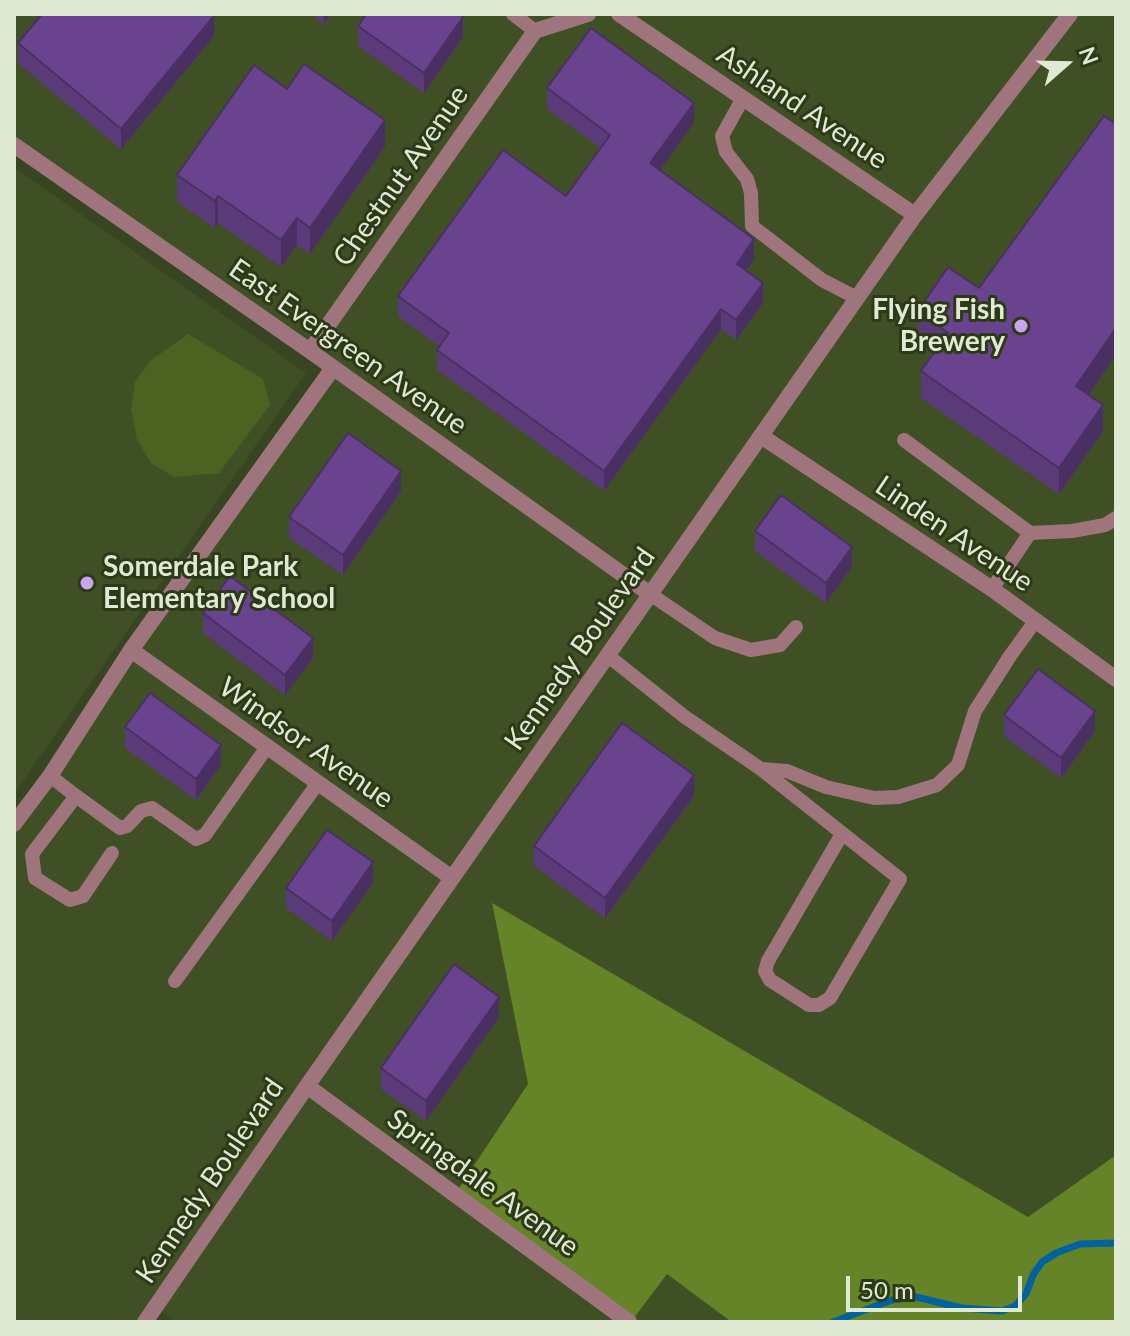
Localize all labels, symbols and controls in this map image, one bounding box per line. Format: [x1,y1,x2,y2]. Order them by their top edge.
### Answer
north arrow [1026,24,1106,104]
street label: Ashland Avenue [710,38,894,176]
text: N [1073,43,1105,68]
street label: Chestnut Avenue [326,79,476,273]
street label: East Evergreen Avenue [223,252,473,442]
place label: Flying Fish Brewery [872,293,1005,359]
marker: Flying Fish Brewery [1012,317,1030,335]
street label: Linden Avenue [869,469,1039,599]
street label: Kennedy Boulevard [498,541,662,757]
place label: Somerdale Park Elementary School [103,550,335,616]
marker: Somerdale Park Elementary School [78,574,96,592]
street label: Windsor Avenue [212,670,400,816]
street label: Kennedy Boulevard [129,1072,291,1290]
street label: Springdale Avenue [381,1102,585,1264]
scale bar [850,1260,1026,1310]
text: 50 m [860,1275,914,1304]

